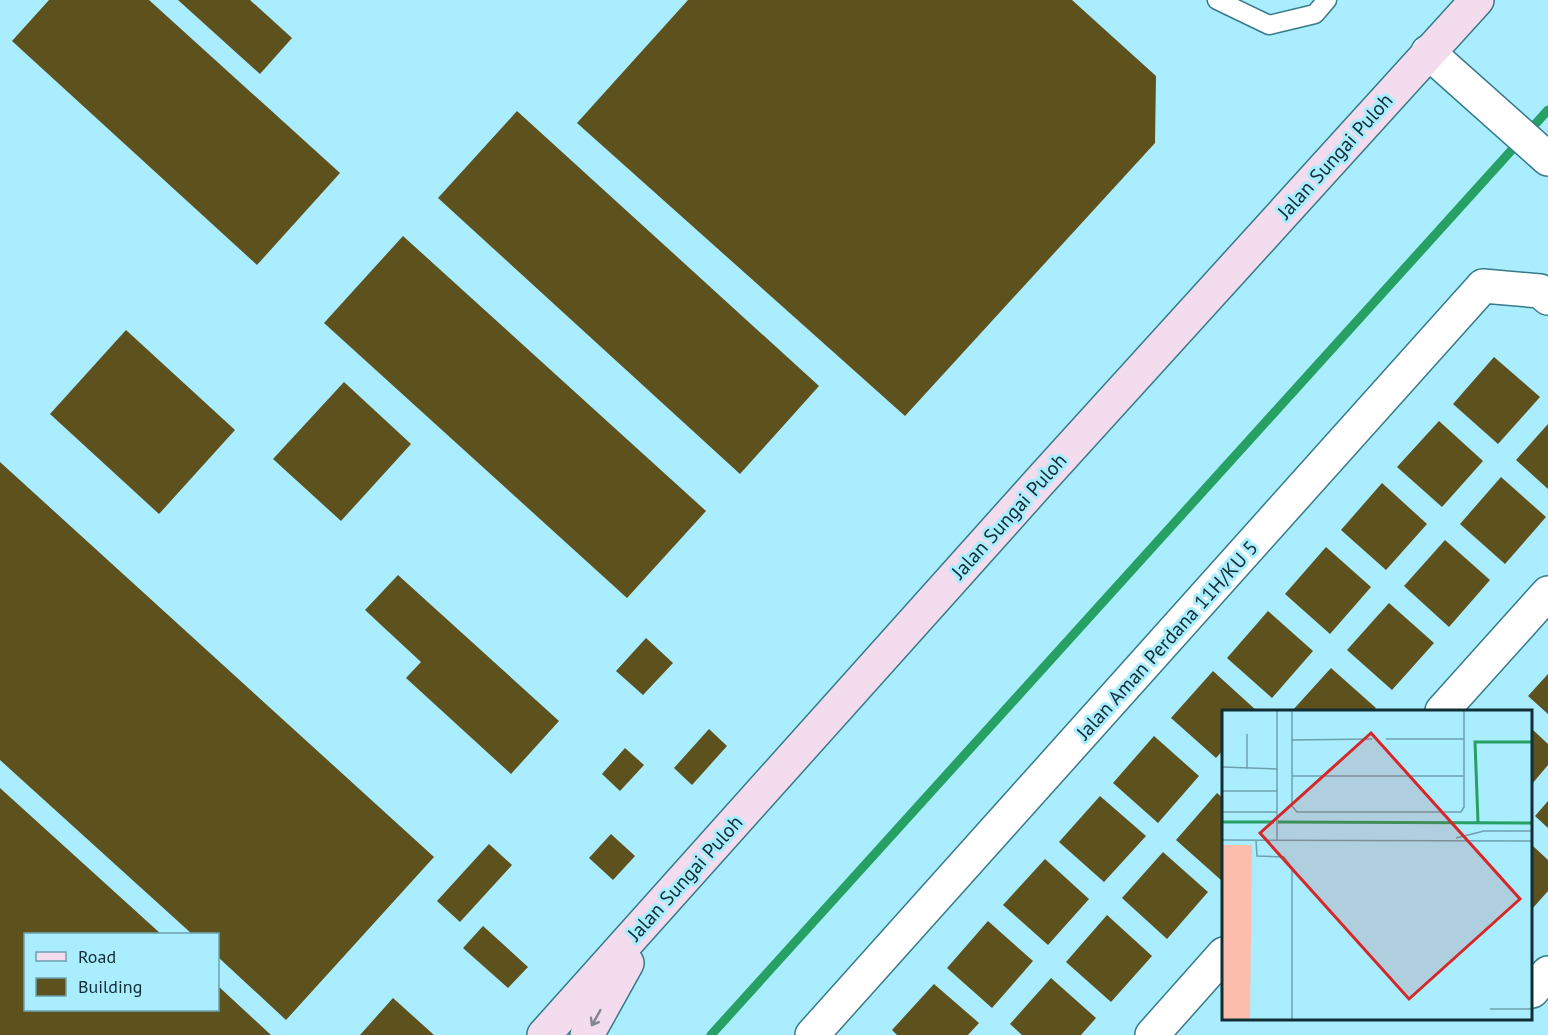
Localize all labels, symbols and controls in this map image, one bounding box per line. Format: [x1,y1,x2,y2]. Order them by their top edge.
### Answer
street label: Jalan Sungai Puloh [1271,88,1398,225]
street label: Jalan Sungai Puloh [945,448,1072,585]
street label: Jalan Aman Perdana 11H/KU 5 [1070,535,1263,746]
inset map [1222,710,1533,1020]
street label: Jalan Sungai Puloh [621,810,748,947]
legend [24,933,219,1011]
text: Road [78,945,116,968]
text: Building [78,975,142,998]
one-way arrow [590,1009,602,1026]

